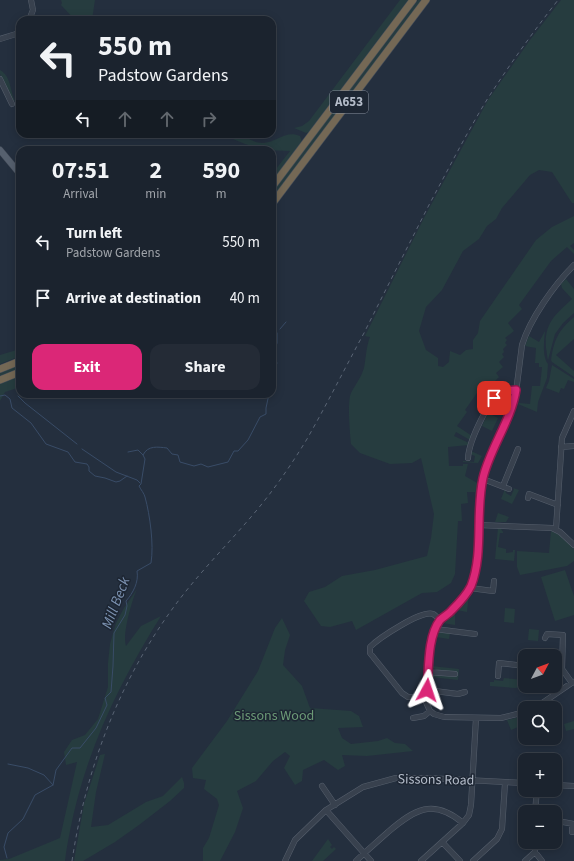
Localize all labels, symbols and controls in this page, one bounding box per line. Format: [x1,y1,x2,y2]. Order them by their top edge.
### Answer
text: 550 m [98,26,172,66]
icon: left [32,32,84,84]
text: Padstow Gardens [98,63,228,88]
road number: A653 [330,91,368,113]
icon: left [72,108,94,130]
icon: ahead [114,108,136,130]
icon: ahead [156,108,178,130]
icon: right [198,108,220,130]
text: 07:51 [52,153,110,188]
text: 2 [150,153,162,188]
text: 590 [202,153,240,188]
text: Arrival [63,185,98,203]
text: min [145,185,166,203]
text: m [216,185,227,203]
text: Turn left [66,223,122,244]
icon: left [32,231,54,253]
text: 550 m [222,232,260,253]
text: Padstow Gardens [66,244,160,262]
icon: arrive [32,287,54,309]
text: Arrive at destination [66,288,201,309]
text: 40 m [230,288,260,309]
button: Exit [32,344,142,390]
button: Share [150,344,260,390]
pin [477,381,511,415]
icon: arrive [483,387,505,409]
water label: Mill Beck [97,573,136,632]
north arrow [518,649,562,693]
map controls [518,649,562,849]
position arrow [406,669,448,711]
button: search [518,701,562,745]
park label: Sissons Wood [234,706,314,726]
button: + [518,753,562,797]
street label: Sissons Road [398,769,474,791]
button: − [518,805,562,849]

